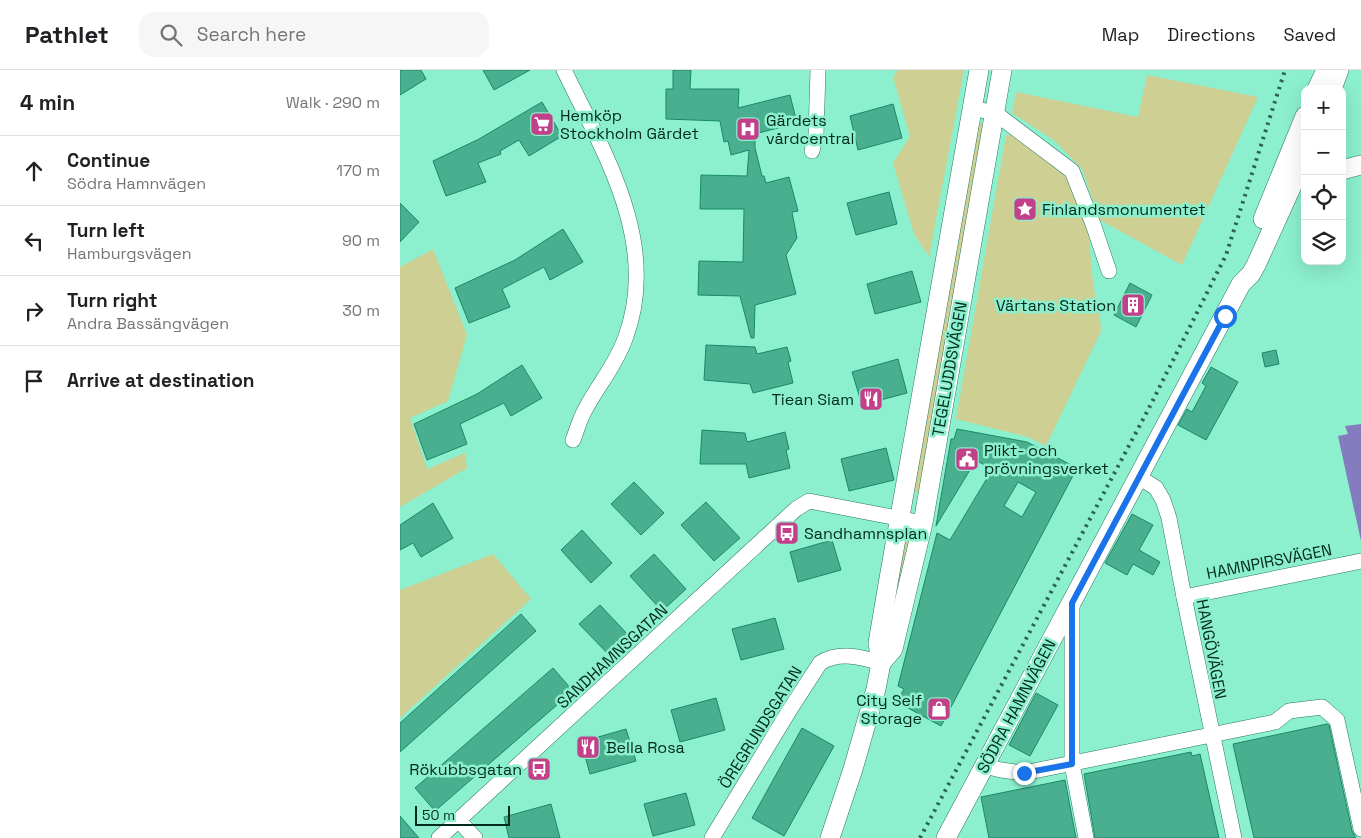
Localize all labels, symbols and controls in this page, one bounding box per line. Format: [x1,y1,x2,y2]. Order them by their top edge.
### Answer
search box [139,12,489,57]
text: Pathlet [25,19,109,50]
icon: search [157,21,185,49]
text: Search here [197,22,306,47]
text: Map [1102,23,1139,46]
text: Directions [1167,23,1256,46]
text: Saved [1284,23,1336,46]
map controls [1301,85,1346,265]
button: + [1301,85,1346,130]
text: 4 min [20,89,75,116]
text: Walk · 290 m [286,92,380,113]
place label: Hemköp Stockholm Gärdet [560,105,699,144]
place label: Gärdets vårdcentral [766,110,855,149]
supermarket icon: Hemköp Stockholm Gärdet [529,111,555,137]
hospital icon: Gärdets vårdcentral [735,116,761,142]
button: − [1301,130,1346,175]
text: Continue [67,148,150,173]
icon: ahead [20,157,48,185]
text: 170 m [336,160,380,181]
text: Södra Hamnvägen [67,173,206,194]
button: locate [1301,175,1346,220]
place icon: Finlandsmonumentet [1012,196,1038,222]
place label: Finlandsmonumentet [1042,199,1206,220]
text: Turn left [67,218,145,243]
button: layers [1301,220,1346,265]
icon: left [20,227,48,255]
text: 90 m [342,230,380,251]
text: Hamburgsvägen [67,243,192,264]
text: Turn right [67,288,157,313]
building icon: Värtans Station [1120,292,1146,318]
place label: Värtans Station [996,295,1116,316]
icon: right [20,297,48,325]
text: 30 m [342,300,380,321]
street label: TEGELUDDSVÄGEN [927,300,972,438]
route start [1214,305,1237,328]
text: Andra Bassängvägen [67,313,229,334]
icon: arrive [20,367,48,395]
text: Arrive at destination [67,368,255,393]
restaurant icon: Tiean Siam [858,386,884,412]
place label: Tiean Siam [772,389,854,410]
place label: Plikt- och prövningsverket [984,440,1109,479]
public building icon: Plikt- och prövningsverket [954,446,980,472]
bus stop icon: Sandhamnsplan [774,520,800,546]
place label: Sandhamnsplan [804,523,927,544]
street label: HAMNPIRSVÄGEN [1205,539,1334,584]
street label: HANGÖVÄGEN [1192,597,1231,701]
street label: SANDHAMNSGATAN [552,599,672,713]
street label: SÖDRA HAMNVÄGEN [972,636,1061,777]
street label: ÖREGRUNDSGATAN [714,662,807,792]
place label: City Self Storage [856,690,922,729]
shop icon: City Self Storage [926,696,952,722]
restaurant icon: Bella Rosa [575,734,601,760]
place label: Bella Rosa [606,737,685,758]
bus stop icon: Rökubbsgatan [526,756,552,782]
place label: Rökubbsgatan [409,759,522,780]
route end [1013,762,1036,785]
scale bar [415,803,510,826]
text: 50 m [422,806,455,824]

